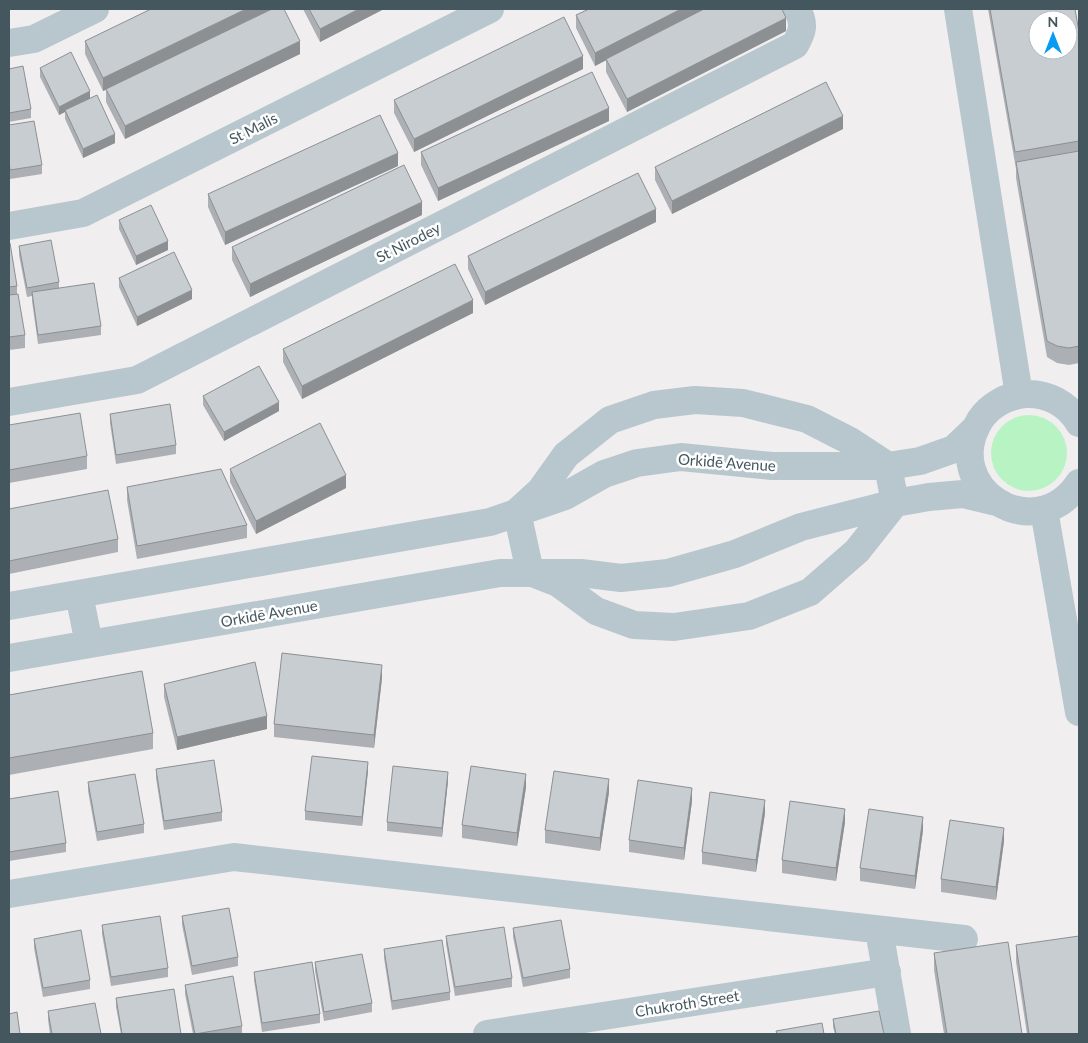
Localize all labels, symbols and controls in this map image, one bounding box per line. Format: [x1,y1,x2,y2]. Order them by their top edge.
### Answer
north arrow [1028,10,1078,60]
text: N [1048,13,1058,30]
street label: St Malis [226,108,280,148]
street label: St Nirodey [373,218,443,266]
street label: Orkidē Avenue [678,450,777,474]
street label: Orkidē Avenue [219,596,319,630]
street label: Chukroth Street [634,986,741,1020]

